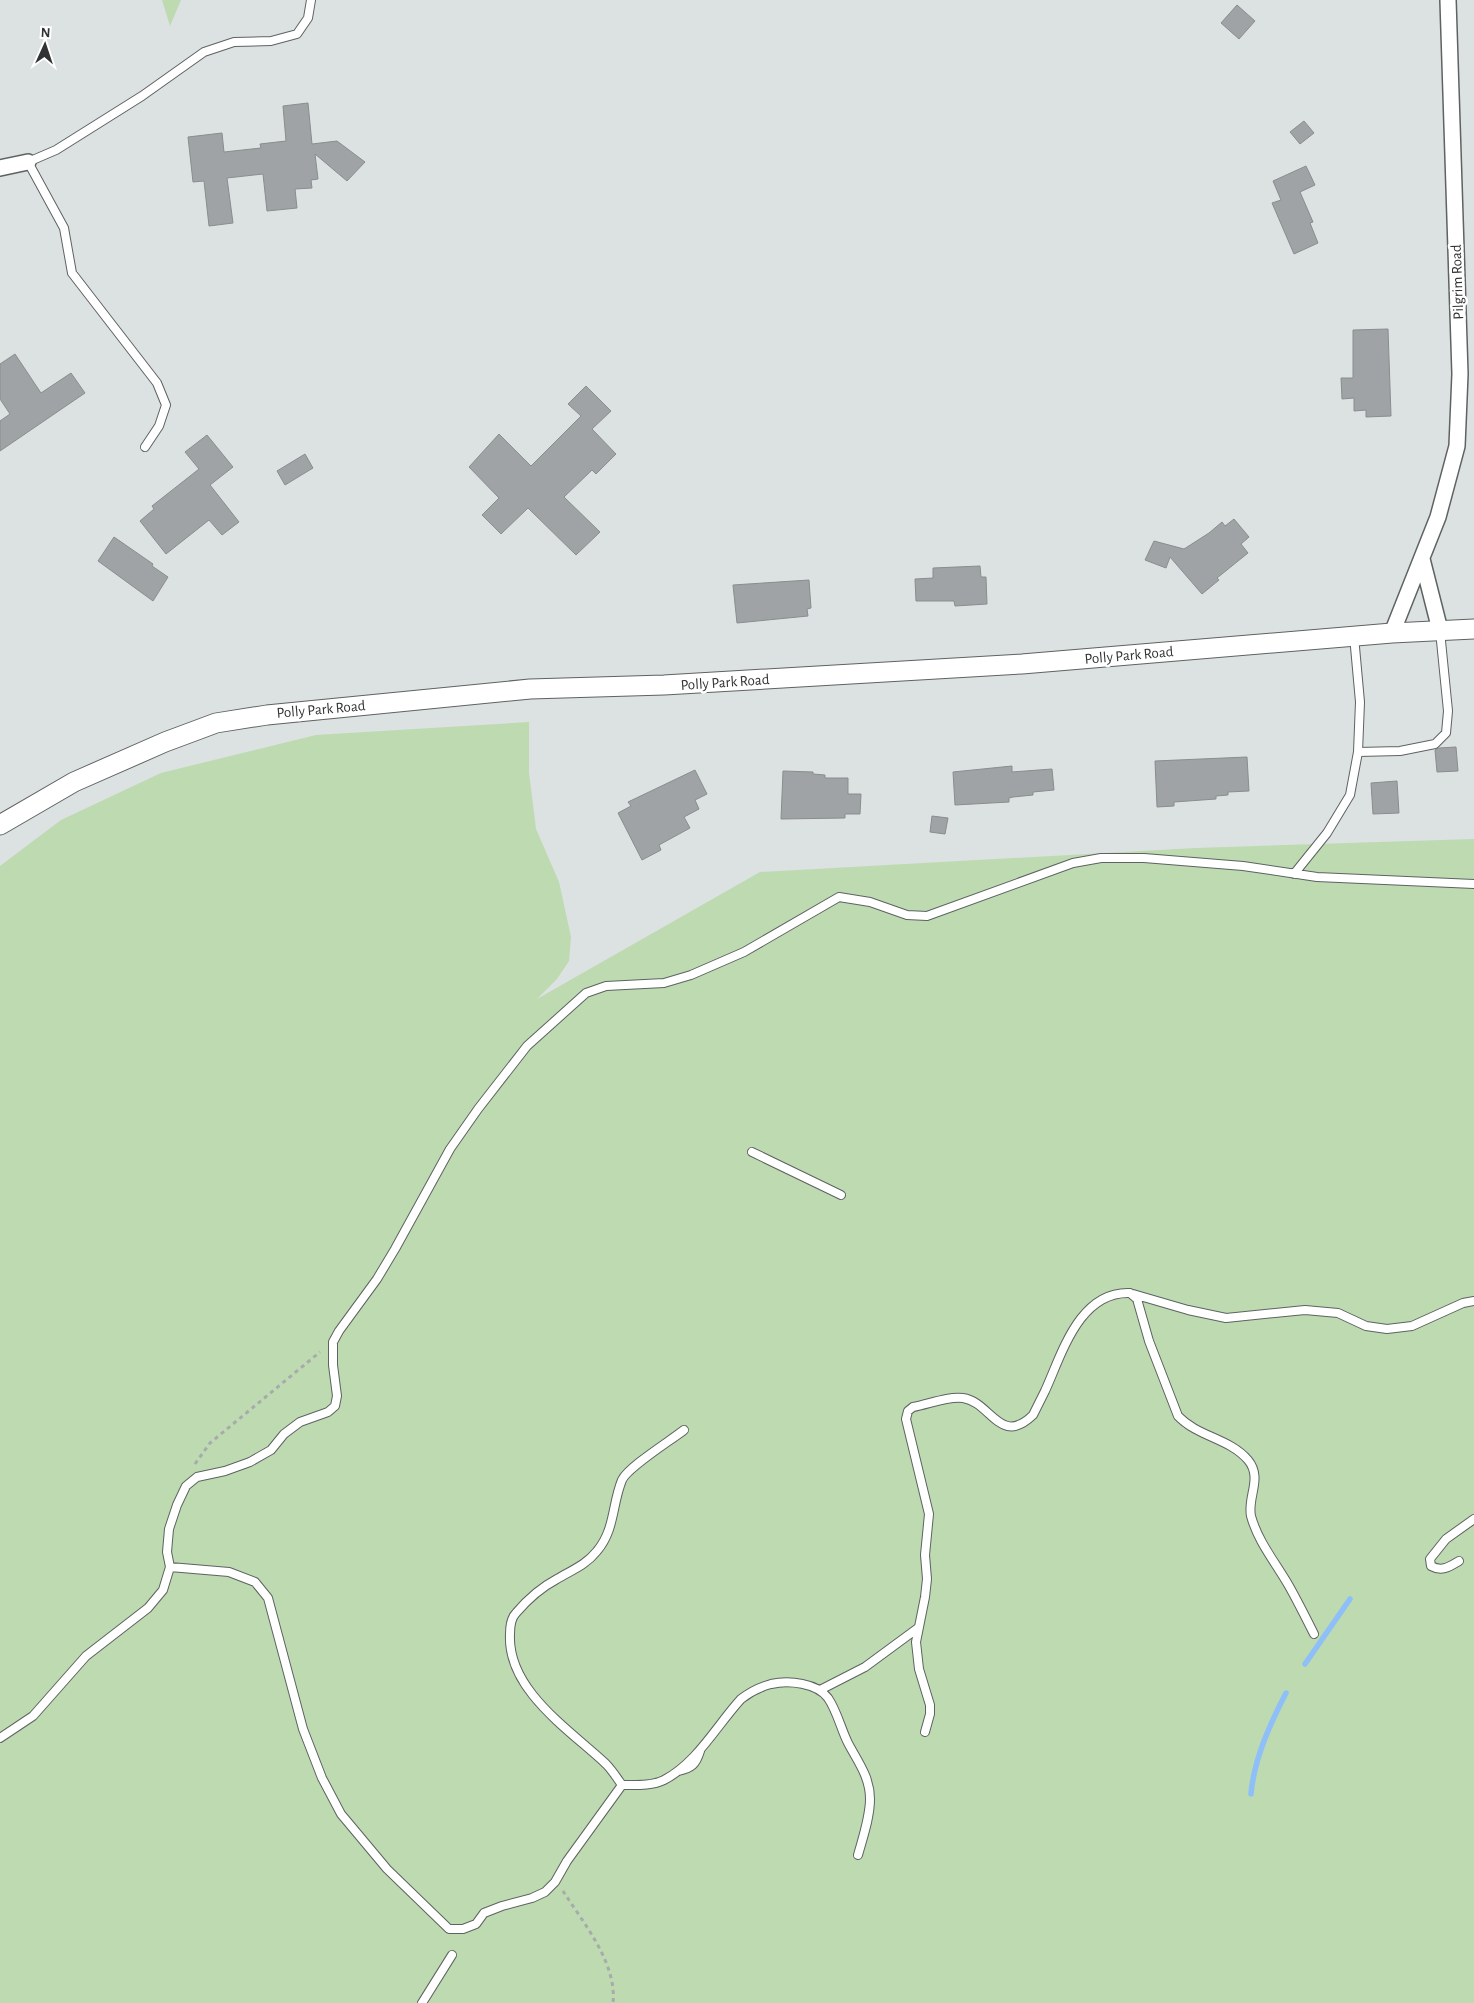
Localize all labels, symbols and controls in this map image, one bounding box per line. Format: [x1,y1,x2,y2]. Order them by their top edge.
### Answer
north arrow [20,20,70,70]
text: N [40,26,51,40]
street label: Pilgrim Road [1449,244,1466,320]
street label: Polly Park Road [1084,644,1174,667]
street label: Polly Park Road [680,672,770,693]
street label: Polly Park Road [276,698,366,721]

